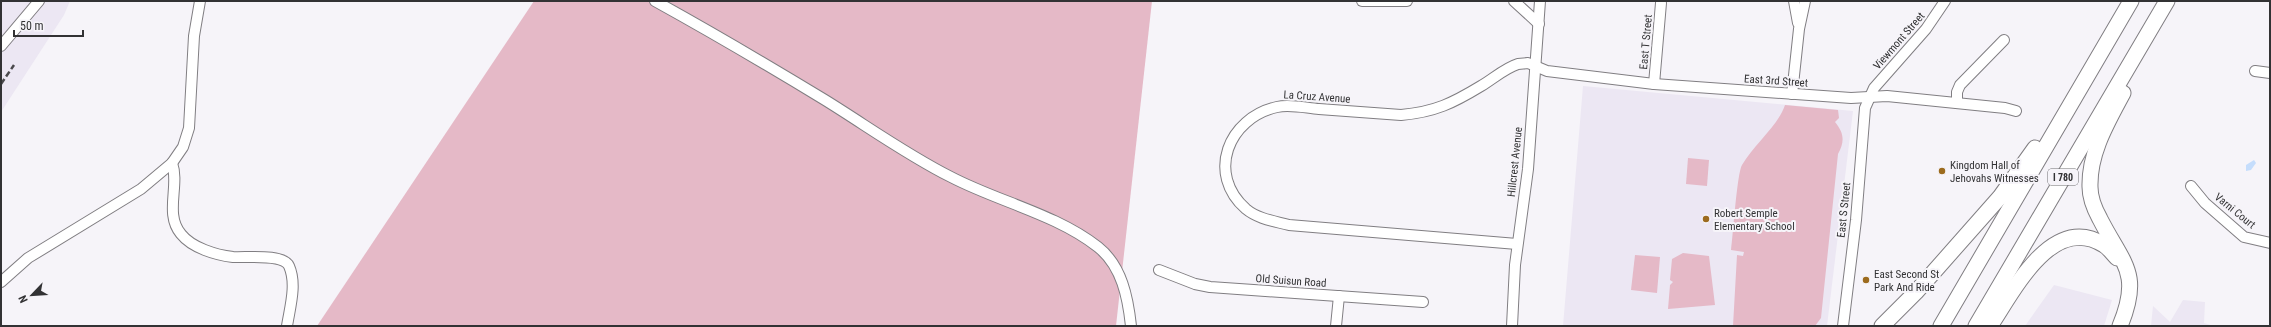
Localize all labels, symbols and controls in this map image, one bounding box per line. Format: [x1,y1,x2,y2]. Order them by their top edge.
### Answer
street label: Viewmont Street [1871,10,1927,72]
scale bar [14,12,83,38]
street label: East T Street [1637,14,1655,70]
text: 50 m [20,19,44,33]
street label: East 3rd Street [1744,72,1808,90]
street label: La Cruz Avenue [1283,88,1351,106]
street label: Hillcrest Avenue [1505,126,1525,198]
place label: Kingdom Hall of Jehovahs Witnesses [1950,159,2039,185]
marker: Kingdom Hall of Jehovahs Witnesses [1937,166,1947,176]
road number: I 780 [2048,169,2078,185]
street label: East S Street [1835,182,1853,238]
street label: Varni Court [2212,191,2258,231]
place label: Robert Semple Elementary School [1714,207,1795,233]
marker: Robert Semple Elementary School [1701,214,1711,224]
place label: East Second St Park And Ride [1874,268,1939,294]
street label: Old Suisun Road [1255,272,1327,290]
north arrow [12,275,52,315]
marker: East Second St Park And Ride [1861,275,1871,285]
text: N [16,293,31,305]

